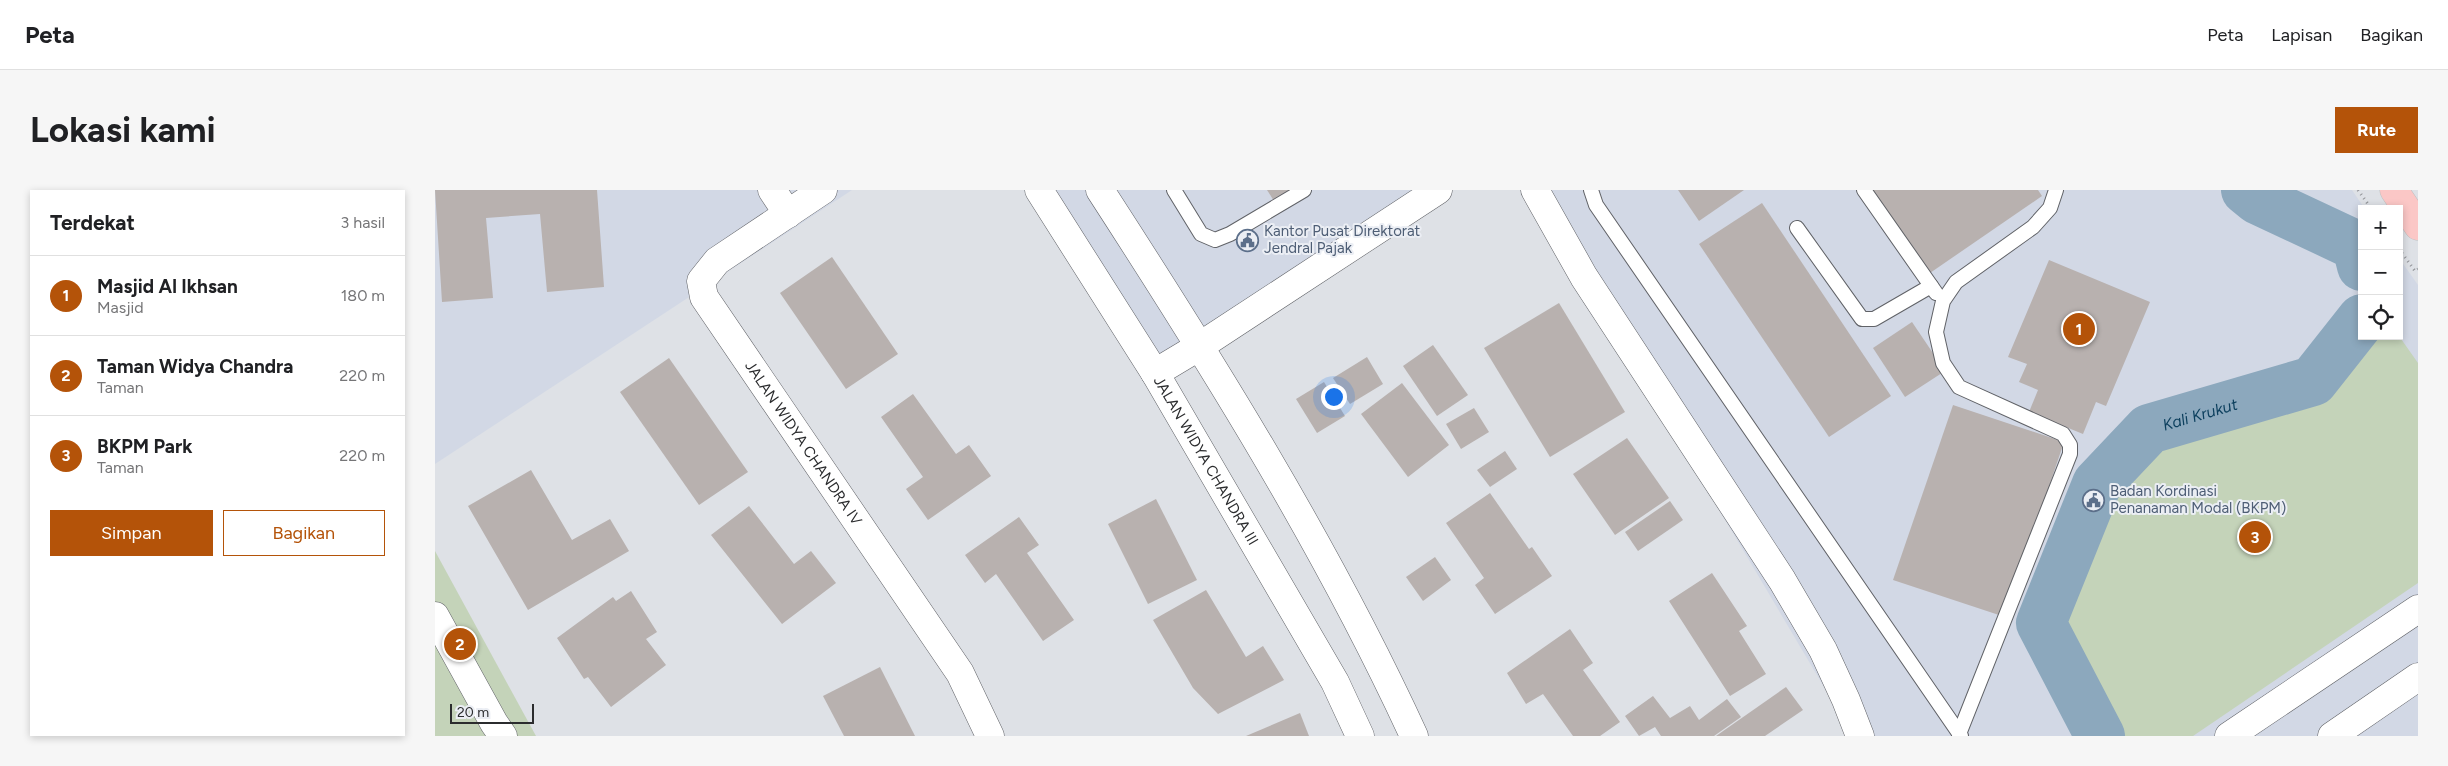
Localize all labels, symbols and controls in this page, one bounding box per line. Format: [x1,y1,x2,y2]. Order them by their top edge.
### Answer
text: Peta [25,20,75,49]
text: Peta [2207,24,2243,46]
text: Lapisan [2271,24,2332,46]
text: Bagikan [2360,24,2423,46]
button: Rute [2335,107,2418,153]
text: Lokasi kami [30,109,216,151]
map controls [2358,205,2403,340]
button: + [2358,205,2403,250]
text: Terdekat [50,210,135,235]
text: 3 hasil [341,213,385,232]
place label: Kantor Pusat Direktorat Jendral Pajak [1264,222,1421,257]
public building icon: Kantor Pusat Direktorat Jendral Pajak [1236,228,1260,252]
button: − [2358,250,2403,295]
text: Masjid Al Ikhsan [97,275,238,298]
text: 1 [63,286,69,305]
text: 180 m [341,286,385,305]
button: locate [2358,295,2403,340]
text: Masjid [97,298,144,317]
pin: 1 [2063,310,2095,348]
text: Taman Widya Chandra [97,355,293,378]
street label: JALAN WIDYA CHANDRA IV [741,357,866,529]
text: 2 [61,366,71,385]
text: 220 m [339,366,385,385]
street label: JALAN WIDYA CHANDRA III [1150,373,1262,548]
text: Taman [97,378,144,397]
your location [1321,384,1347,410]
water label: Kali Krukut [2160,394,2241,435]
text: BKPM Park [97,435,192,458]
text: 3 [62,446,70,465]
text: 220 m [339,446,385,465]
text: Taman [97,458,144,477]
place label: Badan Kordinasi Penanaman Modal (BKPM) [2110,482,2286,517]
public building icon: Badan Kordinasi Penanaman Modal (BKPM) [2082,488,2106,512]
button: Simpan [50,510,213,556]
button: Bagikan [223,510,385,556]
pin: 3 [2239,518,2271,556]
pin: 2 [444,625,476,663]
scale bar [450,701,534,724]
text: 20 m [457,704,489,721]

